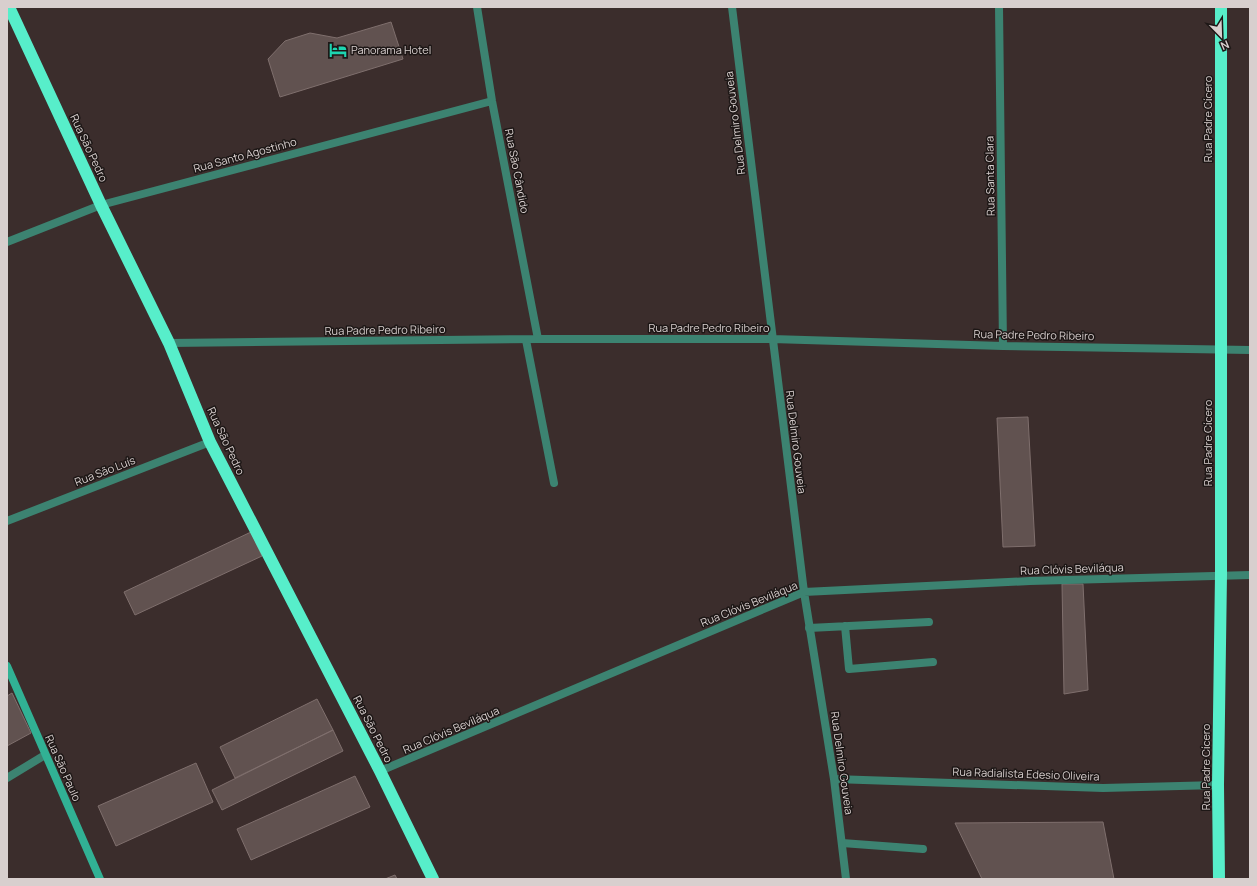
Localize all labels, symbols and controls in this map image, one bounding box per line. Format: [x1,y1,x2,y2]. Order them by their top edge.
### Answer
north arrow [1201,16,1241,56]
text: N [1218,37,1232,54]
hotel icon: Panorama Hotel [328,40,348,60]
place label: Panorama Hotel [351,42,431,57]
street label: Rua Delmiro Gouveia [721,71,748,176]
street label: Rua Padre Cícero [1200,75,1215,162]
street label: Rua São Pedro [67,111,112,185]
street label: Rua São Cândido [502,127,533,215]
street label: Rua Santo Agostinho [192,133,299,176]
street label: Rua Santa Clara [981,136,998,216]
street label: Rua Padre Pedro Ribeiro [649,320,770,335]
street label: Rua Padre Pedro Ribeiro [324,321,446,338]
street label: Rua Padre Pedro Ribeiro [973,326,1095,343]
street label: Rua Delmiro Gouveia [783,389,810,494]
street label: Rua Padre Cícero [1200,399,1215,486]
street label: Rua São Pedro [204,404,249,478]
street label: Rua São Luís [72,452,138,489]
street label: Rua Clóvis Beviláqua [1020,559,1124,578]
street label: Rua Clóvis Beviláqua [698,577,800,630]
street label: Rua São Pedro [350,693,397,765]
street label: Rua Clóvis Beviláqua [400,702,501,757]
street label: Rua Delmiro Gouveia [828,710,857,815]
street label: Rua Padre Cícero [1198,723,1213,810]
street label: Rua São Paulo [42,732,85,804]
street label: Rua Radialista Edesio Oliveira [952,763,1100,784]

